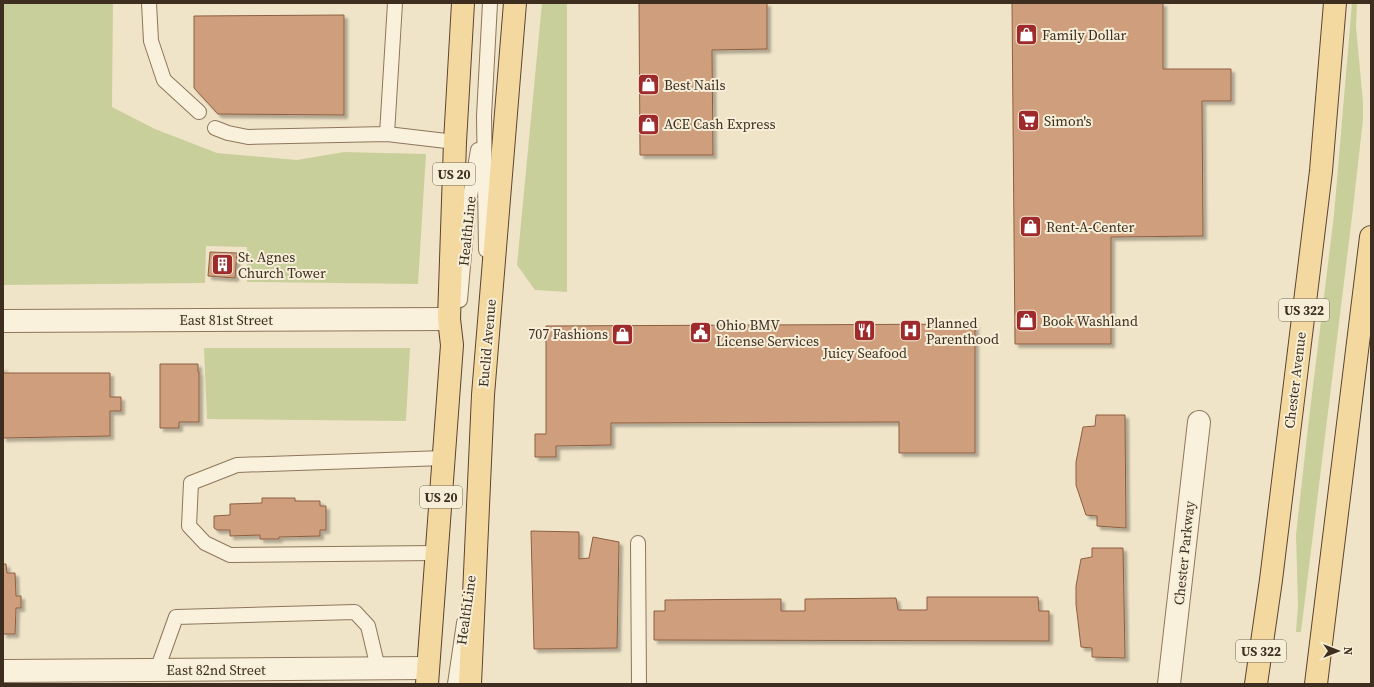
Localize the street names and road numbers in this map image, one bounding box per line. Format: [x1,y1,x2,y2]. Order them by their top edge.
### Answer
road number: US 20 [433,163,475,185]
street label: HealthLine [453,195,481,267]
street label: Euclid Avenue [473,298,501,388]
road number: US 322 [1279,299,1329,321]
street label: East 81st Street [179,310,273,330]
street label: Chester Avenue [1279,330,1311,430]
road number: US 20 [420,486,462,508]
street label: Chester Parkway [1169,499,1200,606]
street label: HealthLine [451,574,481,646]
road number: US 322 [1236,640,1286,662]
street label: East 82nd Street [166,660,266,680]

